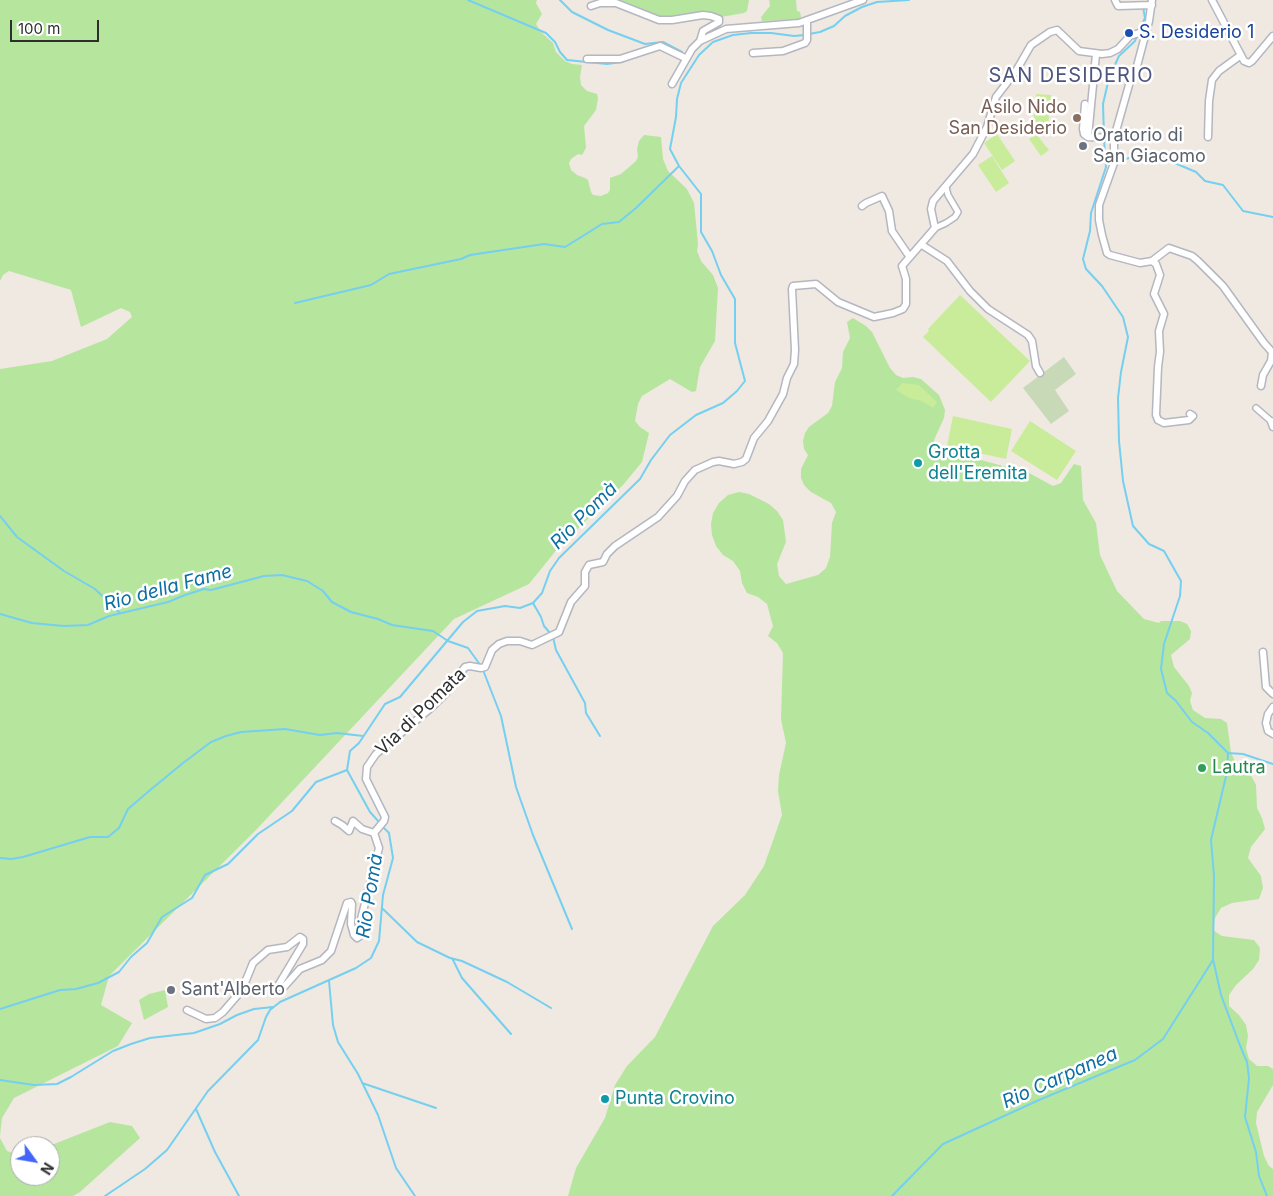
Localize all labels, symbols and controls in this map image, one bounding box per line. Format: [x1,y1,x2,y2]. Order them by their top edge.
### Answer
scale bar [12,10,101,42]
text: 100 m [18,19,60,38]
place label: S. Desiderio 1 [1139,22,1254,44]
marker: S. Desiderio 1 [1123,27,1135,39]
district label: SAN DESIDERIO [987,64,1155,88]
place label: Asilo Nido San Desiderio [949,97,1067,140]
marker: Asilo Nido San Desiderio [1071,112,1083,124]
place label: Oratorio di San Giacomo [1093,125,1206,168]
marker: Oratorio di San Giacomo [1077,140,1089,152]
place label: Grotta dell'Eremita [928,442,1028,484]
marker: Grotta dell'Eremita [912,457,924,469]
water label: Rio Pomà [546,478,622,554]
water label: Rio della Fame [101,560,235,616]
street label: Via di Pomata [372,664,470,760]
place label: Lautra [1212,757,1266,779]
marker: Lautra [1196,762,1208,774]
water label: Rio Pomà [352,852,388,940]
place label: Sant'Alberto [181,979,285,1001]
marker: Sant'Alberto [165,984,177,996]
water label: Rio Carpanea [999,1042,1121,1114]
place label: Punta Crovino [615,1088,735,1110]
marker: Punta Crovino [599,1093,611,1105]
north arrow [10,1136,60,1186]
text: N [37,1160,57,1178]

